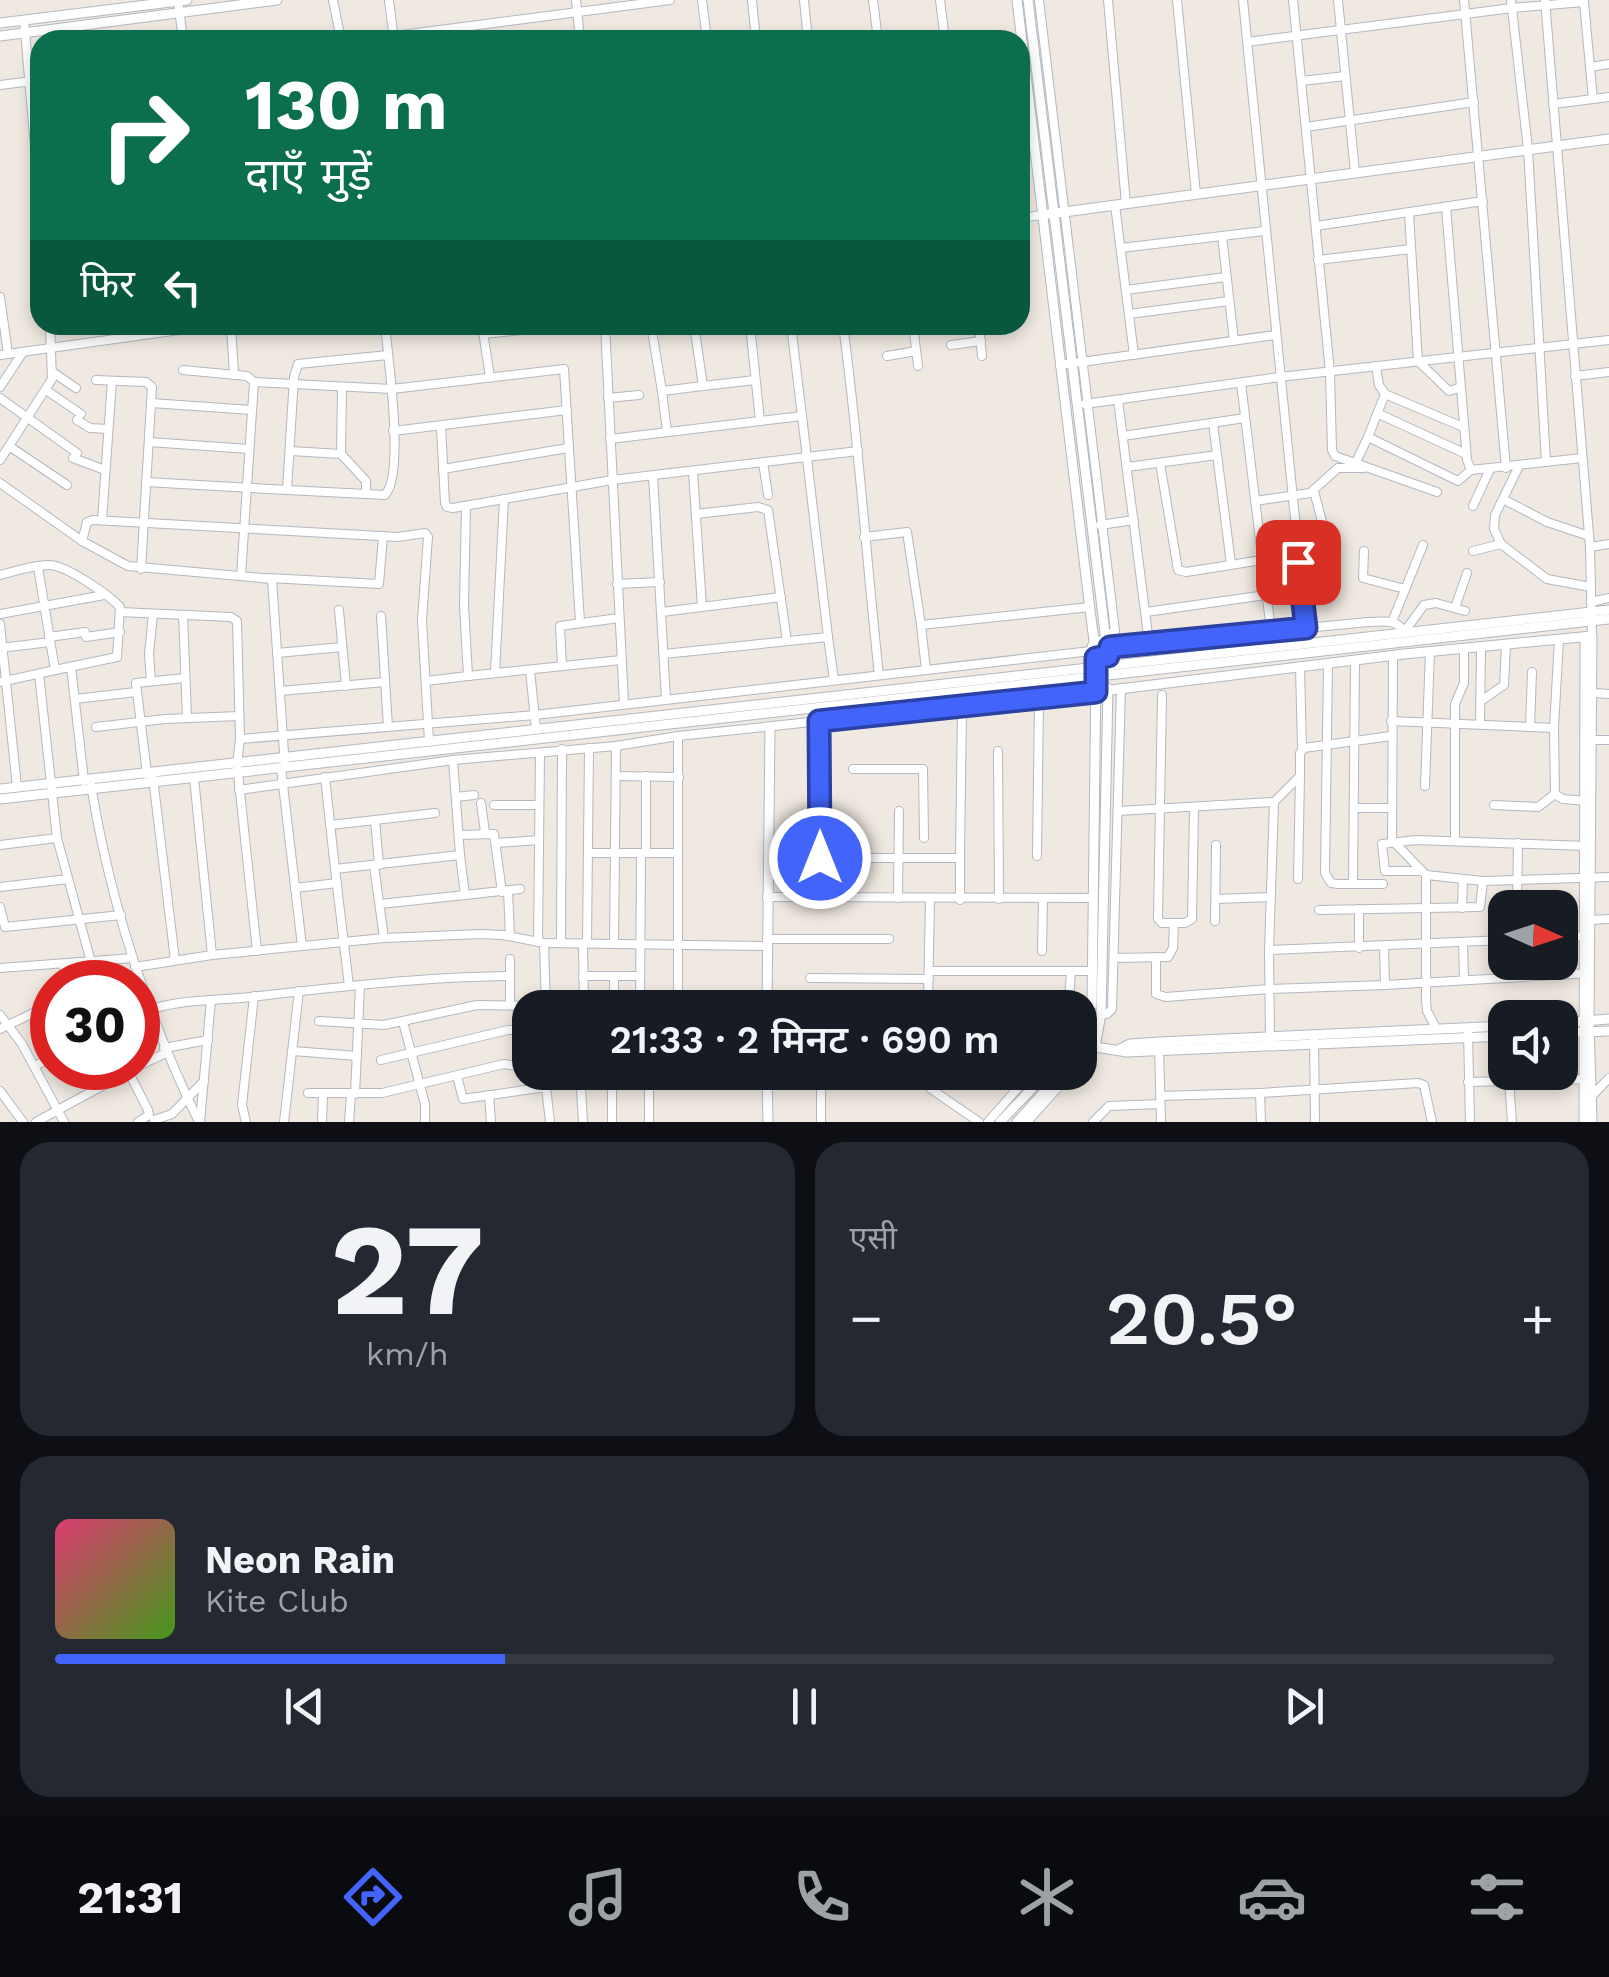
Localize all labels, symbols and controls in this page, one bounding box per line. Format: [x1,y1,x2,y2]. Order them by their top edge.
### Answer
text: 130 m [245,64,448,146]
icon: right [80,70,210,200]
text: दाएँ मुड़ें [245,148,372,201]
icon: left [155,260,210,315]
text: फिर [80,262,135,306]
pin [1256,520,1341,605]
icon: arrive [1271,535,1326,590]
position arrow [768,806,872,910]
north arrow [1488,890,1578,980]
map controls [1488,890,1578,1090]
speed limit sign: 30 [30,960,160,1090]
button: sound [1488,1000,1578,1090]
text: 21:33 · 2 मिनट · 690 m [609,1018,1000,1062]
text: 27 [330,1193,484,1346]
text: एसी [850,1219,897,1257]
text: 20.5° [1106,1274,1298,1362]
text: − [850,1286,883,1350]
text: + [1521,1286,1554,1350]
text: km/h [366,1335,448,1373]
text: Neon Rain [205,1538,395,1582]
text: Kite Club [205,1582,349,1620]
icon: previous [277,1679,332,1734]
icon: pause [777,1679,832,1734]
icon: next [1277,1679,1332,1734]
icon: directions [338,1862,408,1932]
icon: music [563,1862,633,1932]
icon: phone [787,1862,857,1932]
icon: climate [1012,1862,1082,1932]
icon: car [1237,1862,1307,1932]
icon: filters [1462,1862,1532,1932]
text: 21:31 [77,1871,183,1924]

